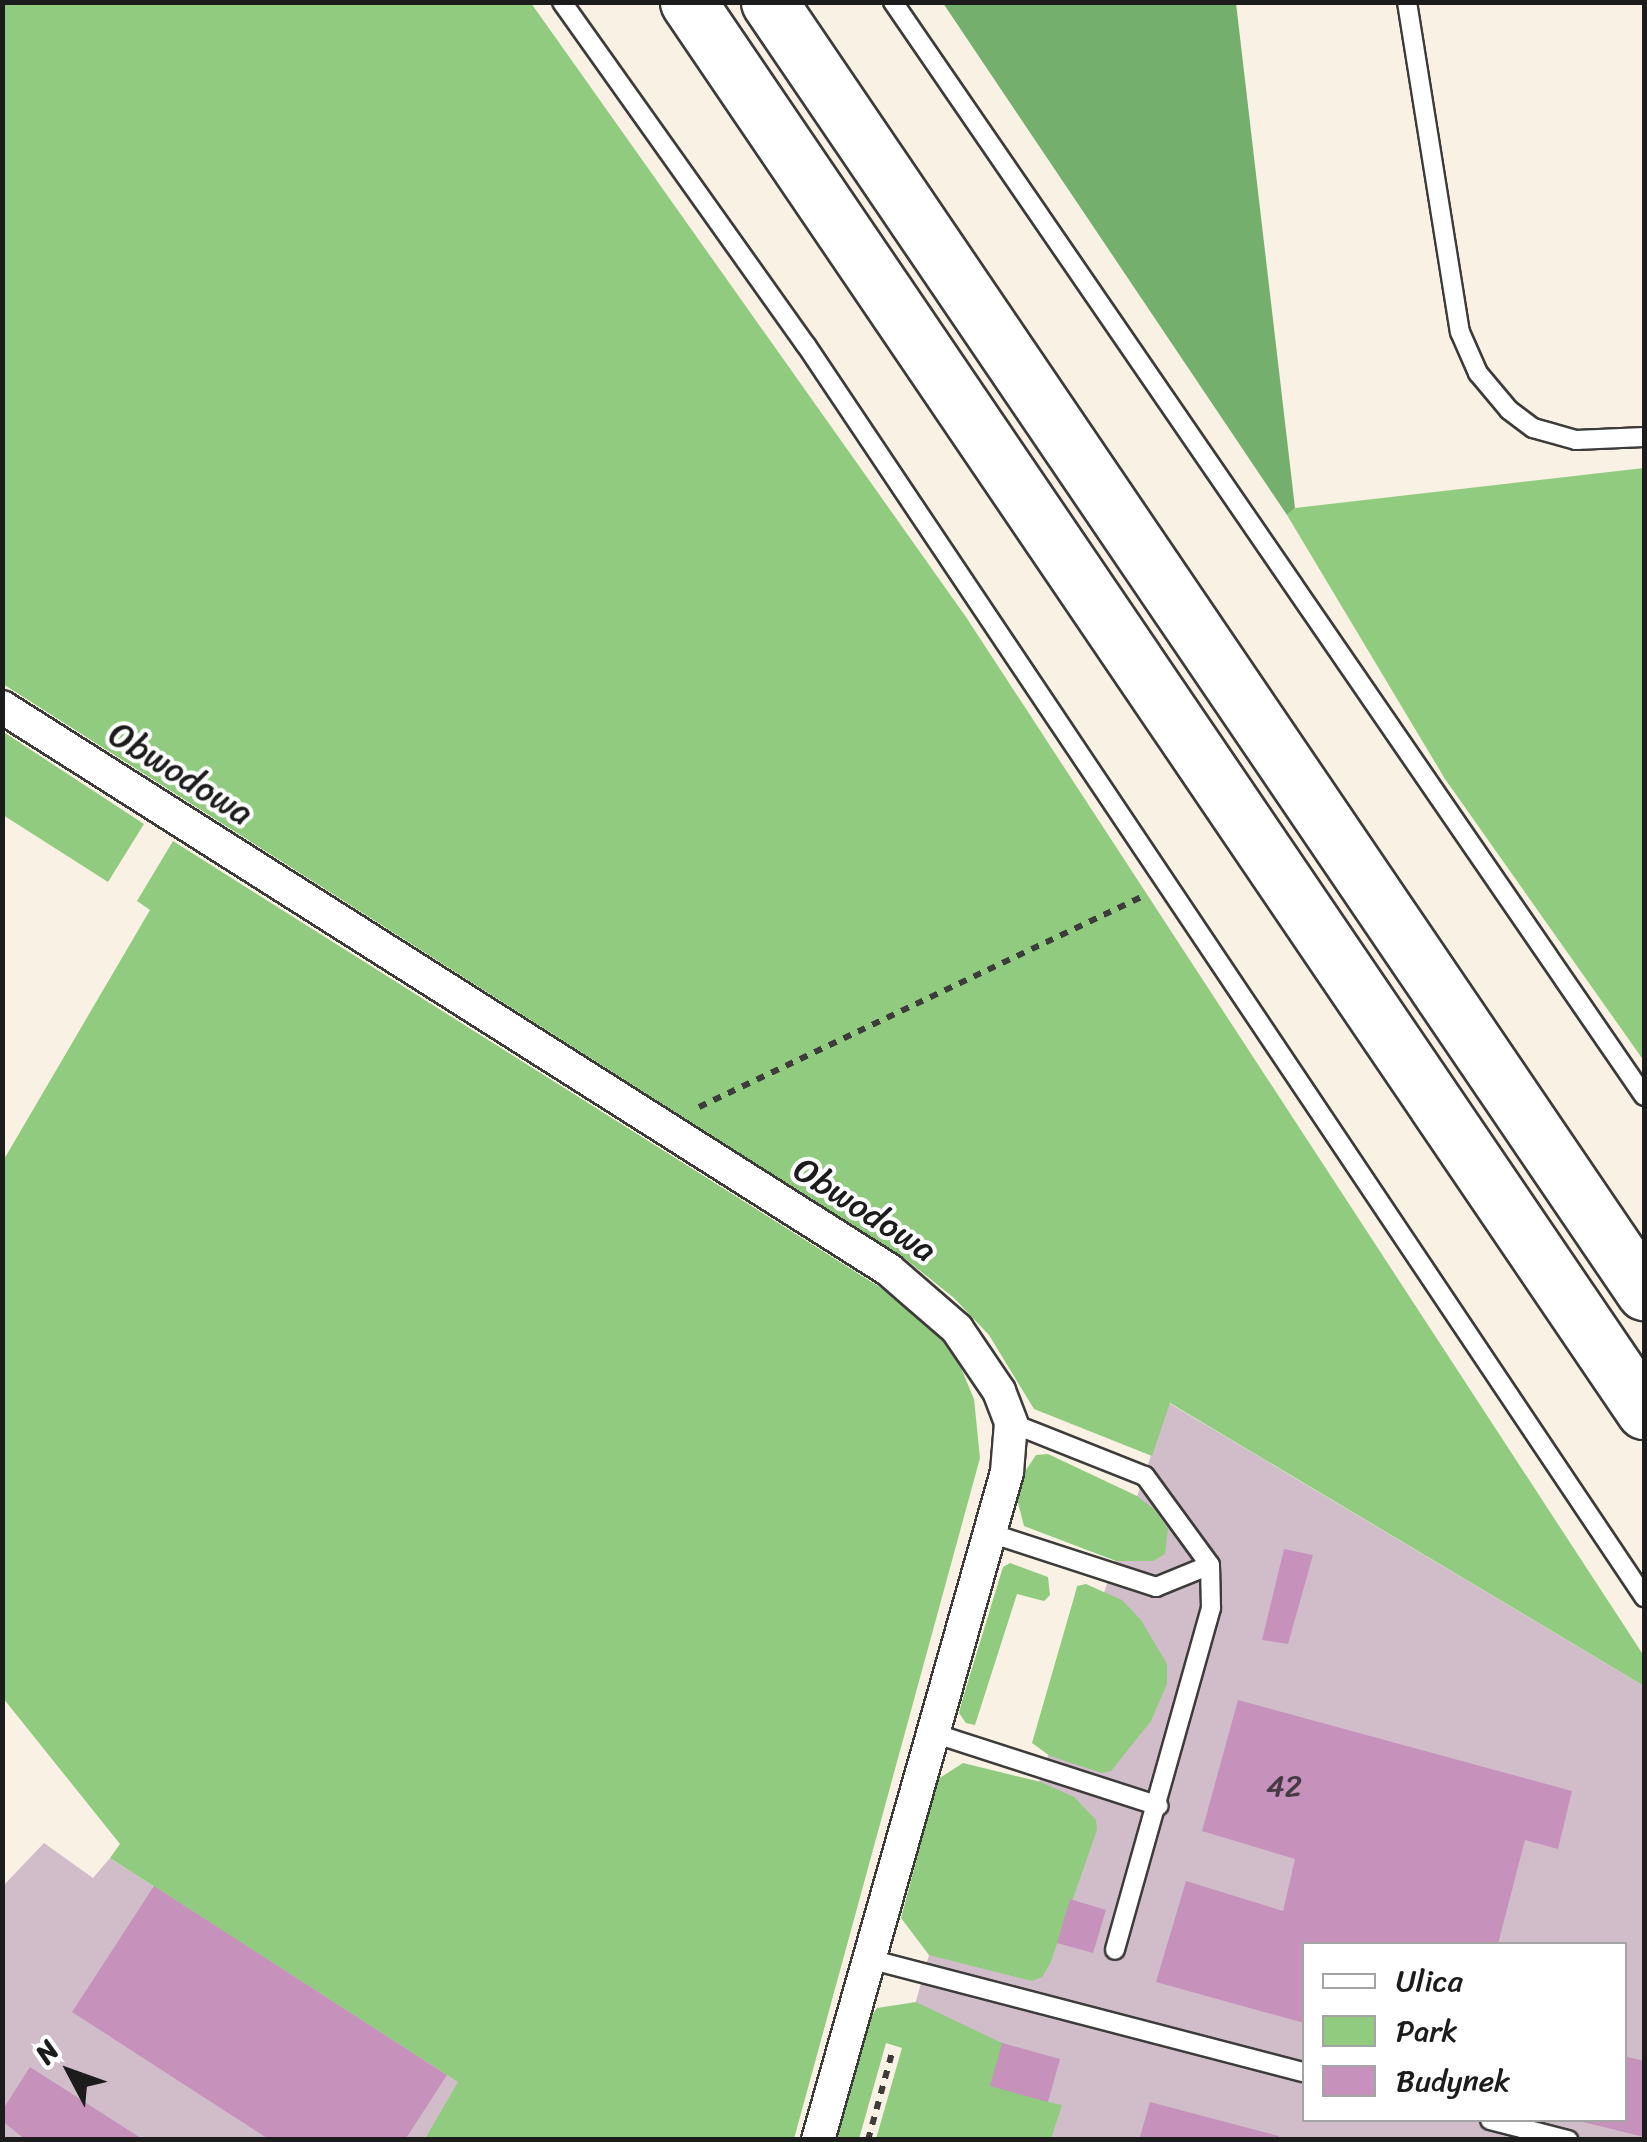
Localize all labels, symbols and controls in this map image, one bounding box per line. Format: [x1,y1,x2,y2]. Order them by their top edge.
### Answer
street label: Obwodowa [101,712,261,834]
street label: Obwodowa [786,1147,944,1271]
house number: 42 [1266,1768,1302,1804]
legend [1302,1942,1627,2122]
text: Ulica [1396,1954,1463,2008]
text: Park [1396,2004,1458,2058]
north arrow [20,2022,120,2122]
text: N [22,2029,72,2075]
text: Budynek [1396,2054,1510,2108]

